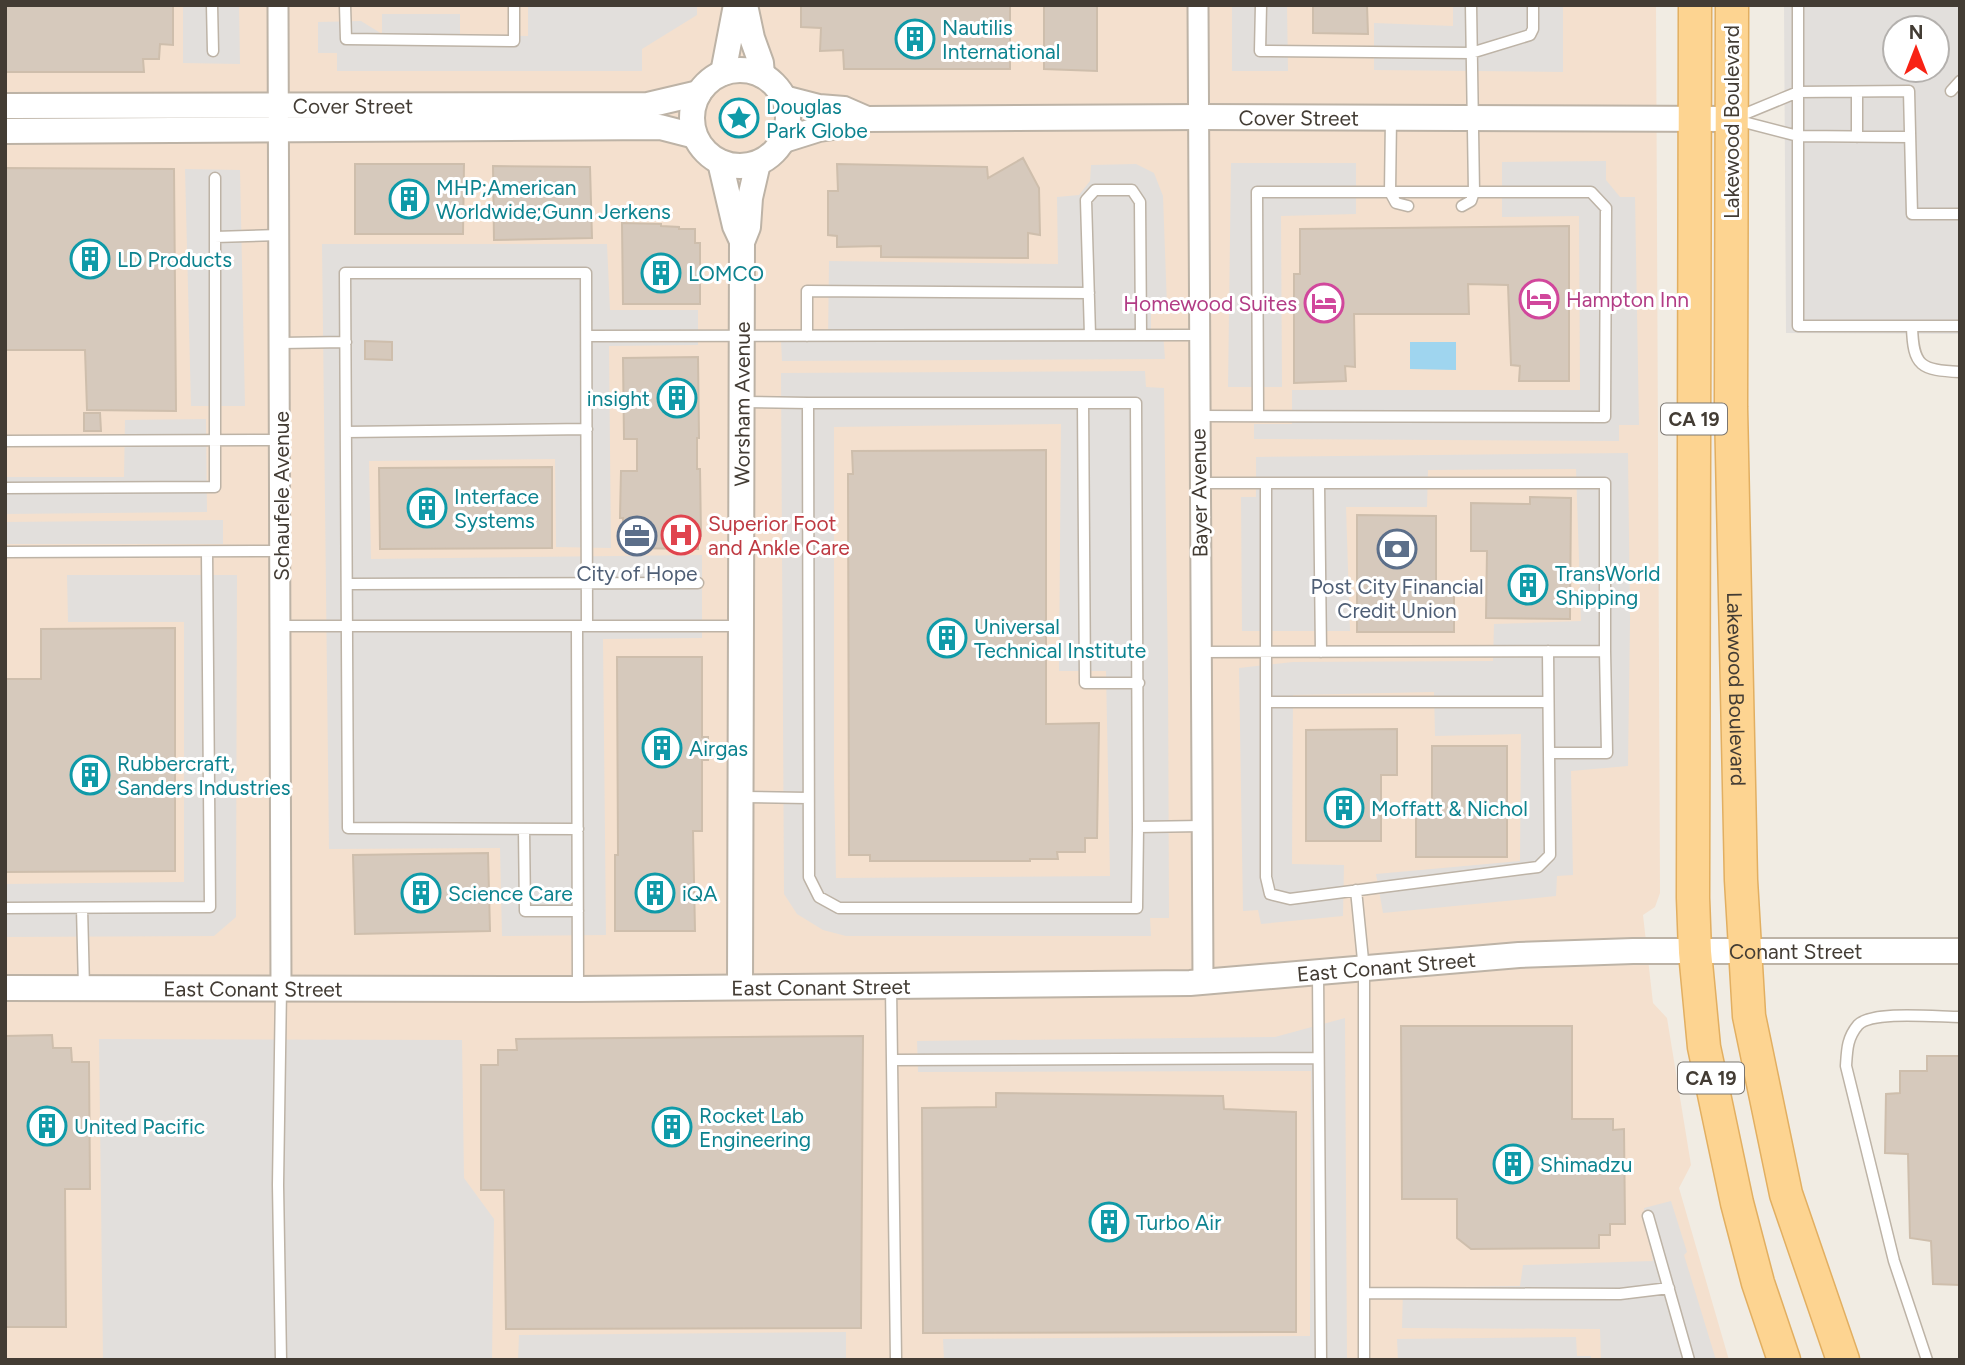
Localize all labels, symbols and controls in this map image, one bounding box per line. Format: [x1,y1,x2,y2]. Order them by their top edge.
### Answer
north arrow [1881,14,1951,84]
place label: Nautilis International [942,15,1060,64]
building icon: Nautilis International [894,18,936,60]
text: N [1909,21,1923,44]
street label: Lakewood Boulevard [1719,25,1744,219]
street label: Cover Street [293,93,413,118]
place label: Douglas Park Globe [766,94,868,143]
place icon: Douglas Park Globe [718,97,760,139]
street label: Cover Street [1238,105,1359,130]
place label: MHP;American Worldwide;Gunn Jerkens [436,175,671,224]
building icon: MHP;American Worldwide;Gunn Jerkens [388,178,430,220]
building icon: LD Products [69,238,111,280]
place label: LD Products [117,247,232,272]
building icon: LOMCO [640,252,682,294]
place label: LOMCO [688,261,764,286]
hotel icon: Hampton Inn [1518,278,1560,320]
hotel icon: Homewood Suites [1303,282,1345,324]
place label: Hampton Inn [1566,287,1689,312]
place label: Homewood Suites [1123,291,1297,316]
street label: Worsham Avenue [729,321,754,487]
building icon: insight [656,377,698,419]
place label: insight [587,386,650,411]
road number: CA 19 [1661,404,1727,434]
street label: Schaufele Avenue [269,411,294,581]
street label: Bayer Avenue [1185,428,1213,558]
place label: Interface Systems [454,484,539,533]
building icon: Interface Systems [406,487,448,529]
place label: Superior Foot and Ankle Care [708,511,850,560]
hospital icon: Superior Foot and Ankle Care [660,514,702,556]
office icon: City of Hope [616,515,658,557]
bank icon: Post City Financial Credit Union [1376,528,1418,570]
place label: City of Hope [576,561,698,586]
place label: TransWorld Shipping [1555,561,1660,610]
building icon: TransWorld Shipping [1507,564,1549,606]
place label: Post City Financial Credit Union [1310,574,1484,623]
street label: Lakewood Boulevard [1722,592,1752,786]
place label: Universal Technical Institute [974,614,1146,663]
building icon: Universal Technical Institute [926,617,968,659]
building icon: Airgas [641,727,683,769]
place label: Airgas [689,736,748,761]
place label: Rubbercraft, Sanders Industries [117,751,291,800]
building icon: Rubbercraft, Sanders Industries [69,754,111,796]
building icon: Moffatt & Nichol [1323,787,1365,829]
place label: Moffatt & Nichol [1371,796,1528,821]
building icon: Science Care [400,872,442,914]
building icon: iQA [634,872,676,914]
place label: Science Care [448,881,573,906]
place label: iQA [682,881,717,906]
street label: Conant Street [1729,939,1863,964]
street label: East Conant Street [1296,946,1477,986]
street label: East Conant Street [731,973,911,1000]
street label: East Conant Street [163,976,343,1001]
road number: CA 19 [1678,1062,1744,1094]
place label: Rocket Lab Engineering [699,1103,811,1152]
building icon: United Pacific [26,1105,68,1147]
building icon: Rocket Lab Engineering [651,1106,693,1148]
place label: United Pacific [74,1114,205,1139]
building icon: Shimadzu [1492,1143,1534,1185]
place label: Shimadzu [1540,1152,1632,1177]
building icon: Turbo Air [1088,1201,1130,1243]
place label: Turbo Air [1136,1210,1221,1235]

